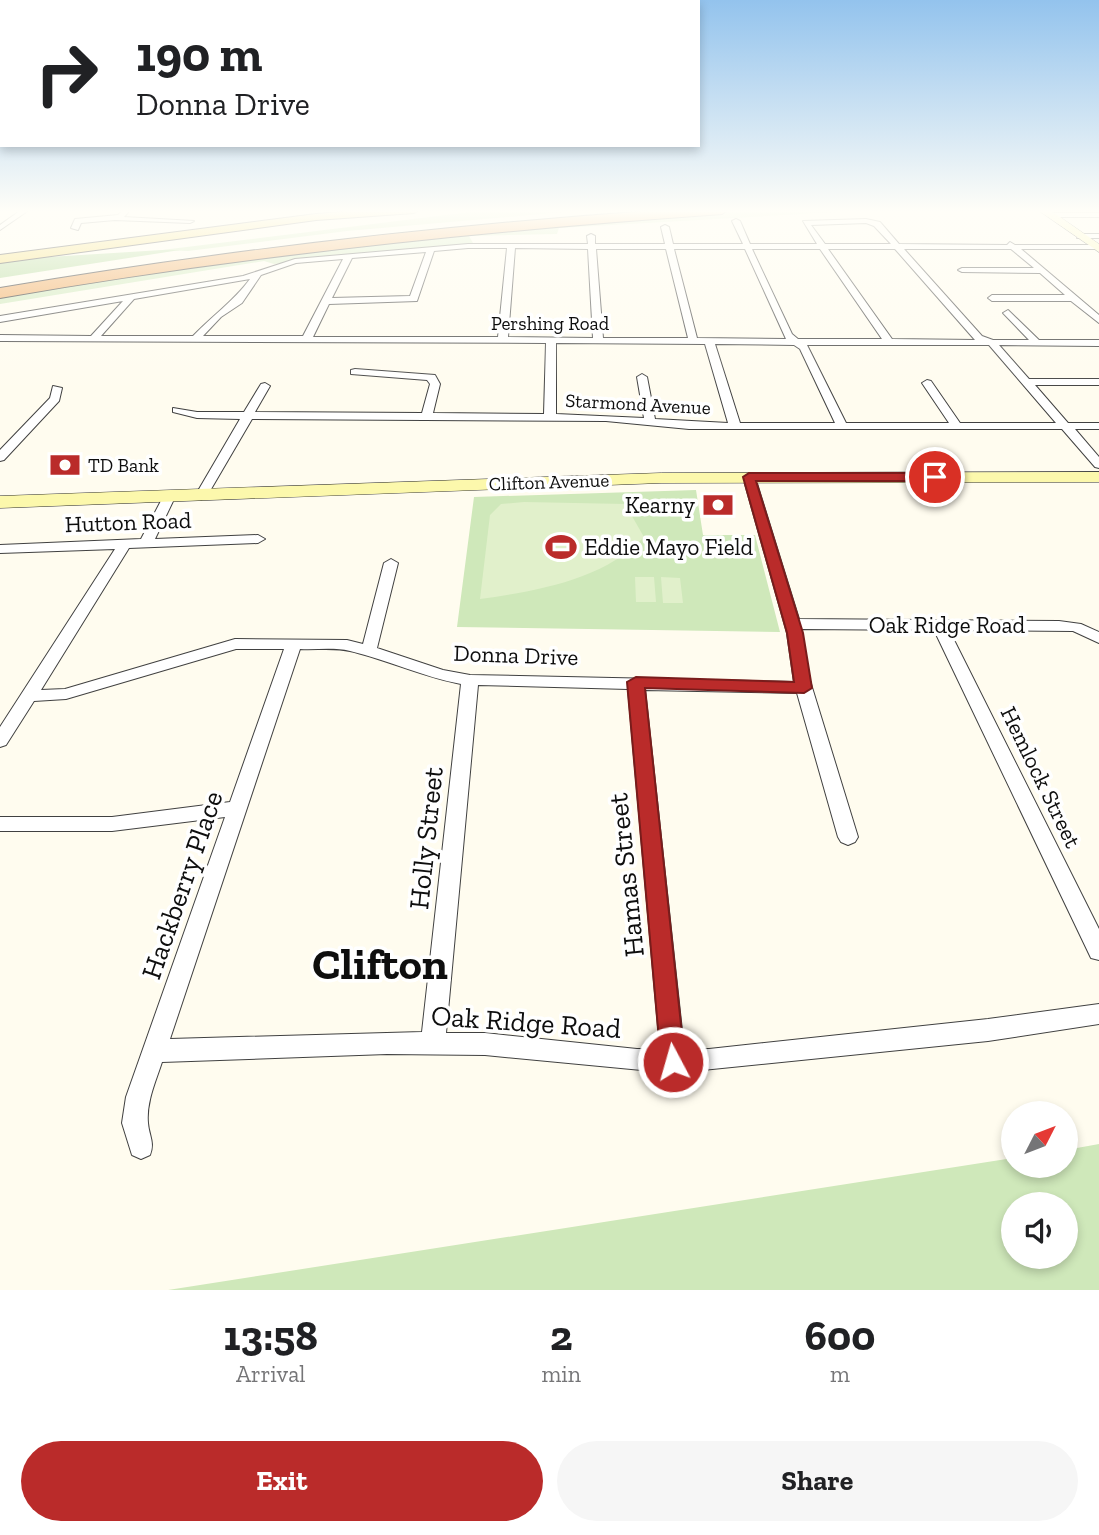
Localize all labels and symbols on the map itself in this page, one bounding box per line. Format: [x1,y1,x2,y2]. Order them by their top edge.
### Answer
street label: Pershing Road [491,312,610,335]
street label: Starmond Avenue [565,389,711,419]
pin [905,447,965,507]
bank icon: TD Bank [48,448,82,482]
place label: TD Bank [88,454,159,477]
street label: Clifton Avenue [488,468,610,496]
bank icon: Kearny [701,488,735,522]
place label: Kearny [625,491,695,519]
street label: Hutton Road [64,506,192,538]
sports icon: Eddie Mayo Field [544,530,578,564]
place label: Eddie Mayo Field [584,533,754,561]
street label: Oak Ridge Road [869,611,1026,639]
street label: Donna Drive [453,639,579,671]
street label: Hemlock Street [995,702,1088,853]
street label: Holly Street [402,764,450,911]
street label: Hackberry Place [134,787,230,983]
street label: Hamas Street [601,791,651,959]
district label: Clifton [312,937,448,990]
street label: Oak Ridge Road [430,999,622,1045]
position arrow [636,1025,710,1099]
north arrow [1001,1101,1078,1178]

